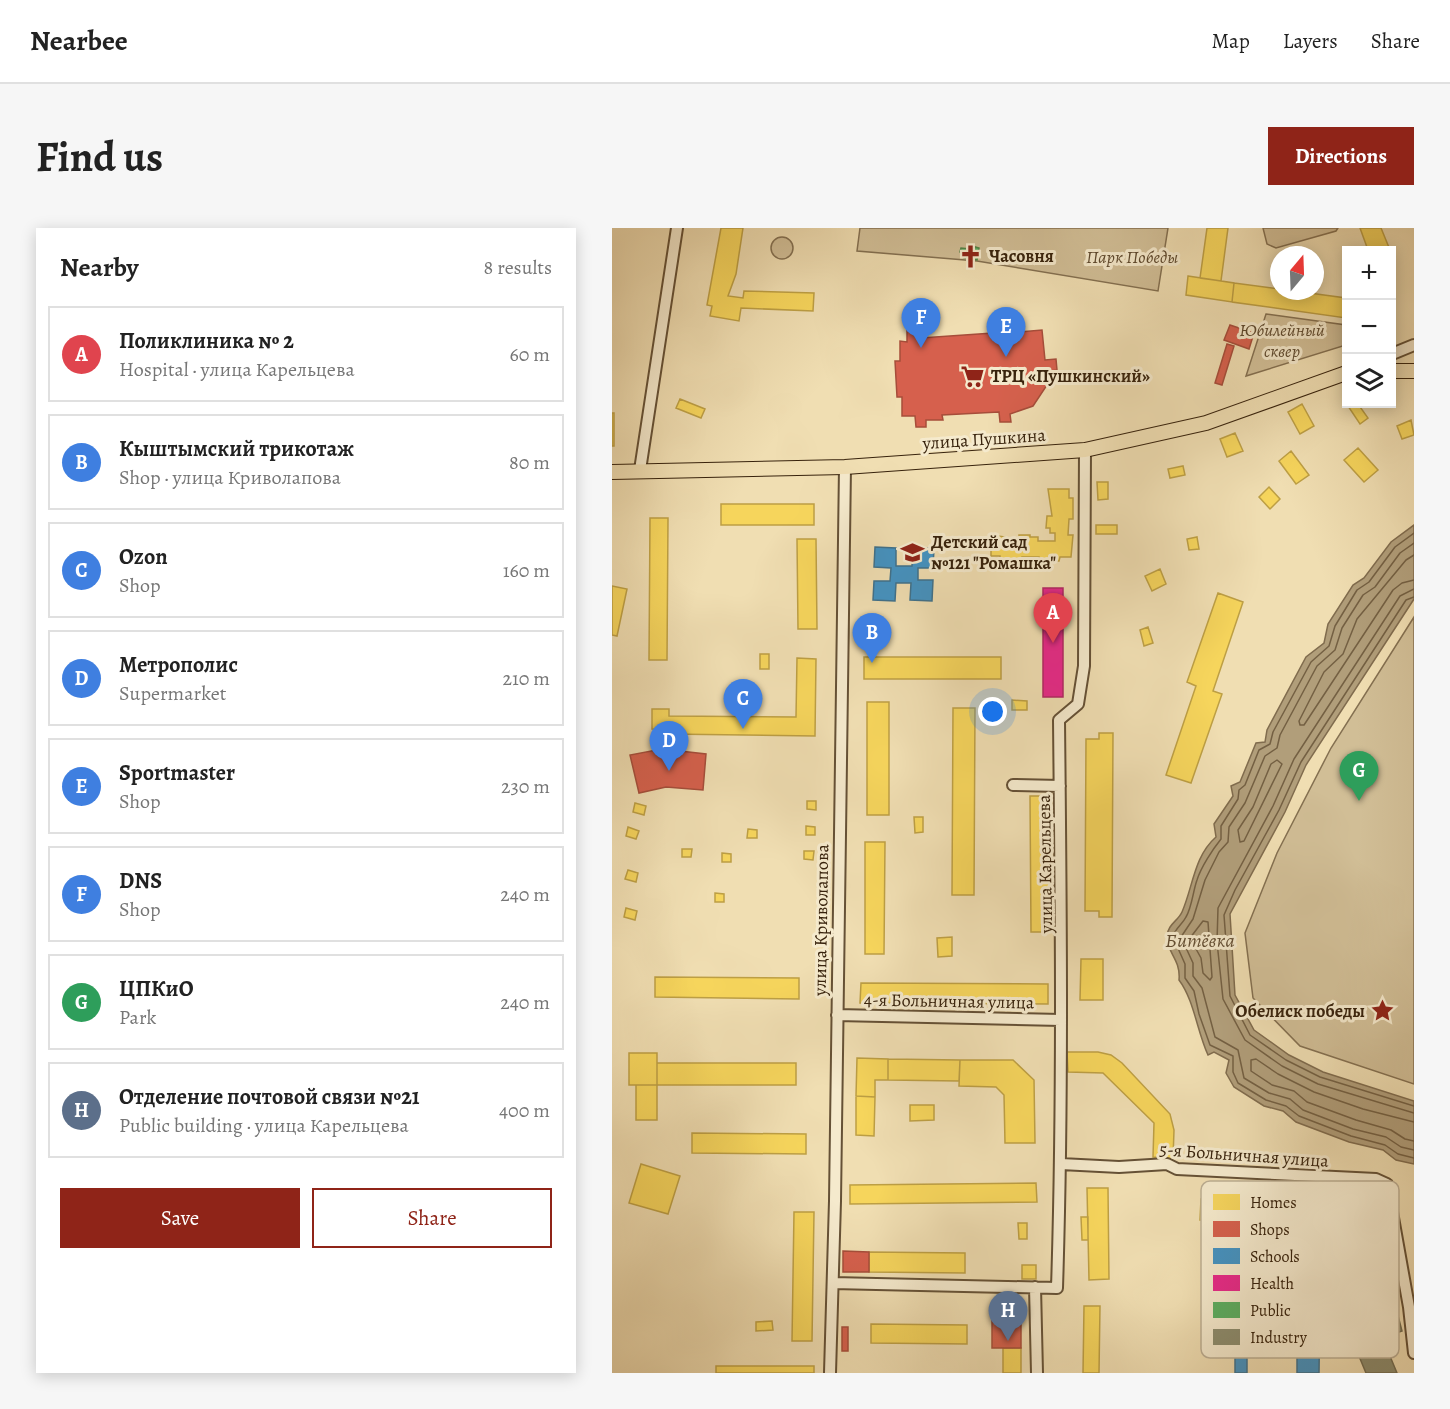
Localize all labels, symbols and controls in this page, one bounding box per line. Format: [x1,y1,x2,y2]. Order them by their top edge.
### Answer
text: Nearbee [30,22,128,60]
text: Map [1211,27,1250,55]
text: Layers [1283,27,1338,55]
text: Share [1371,27,1420,55]
button: Directions [1268,127,1414,185]
text: Find us [36,128,163,185]
church icon: Часовня [958,243,984,269]
place label: Часовня [989,244,1054,268]
park label: Парк Победы [1086,245,1178,269]
north arrow [1270,246,1324,300]
map controls [1342,246,1396,408]
button: + [1342,246,1396,300]
text: Nearby [60,250,139,285]
text: 8 results [484,254,552,281]
pin: F [902,298,940,348]
button: − [1342,300,1396,354]
pin: E [986,308,1026,357]
park label: Юбилейный сквер [1239,318,1325,363]
text: Поликлиника № 2 [119,326,294,356]
text: A [75,341,88,368]
text: 60 m [510,341,550,368]
button: layers [1342,354,1396,408]
text: Hospital · улица Карельцева [119,356,355,383]
supermarket icon: ТРЦ «Пушкинский» [960,363,986,389]
place label: ТРЦ «Пушкинский» [991,364,1150,388]
street label: улица Пушкина [921,423,1047,455]
text: Кыштымский трикотаж [119,434,354,464]
text: B [75,449,88,476]
text: 80 m [509,449,550,476]
text: Shop · улица Криволапова [119,464,341,491]
place label: Детский сад №121 "Ромашка" [931,530,1056,575]
school or university icon: Детский сад №121 "Ромашка" [900,539,926,565]
text: Ozon [119,542,168,572]
text: C [75,557,88,584]
text: 160 m [503,557,550,584]
text: Shop [119,572,161,599]
pin: A [1034,594,1072,643]
pin: B [852,614,892,663]
text: Метрополис [119,650,238,680]
text: D [75,665,88,692]
text: 210 m [502,665,550,692]
text: Supermarket [119,680,226,707]
pin: C [724,680,762,729]
your location [978,697,1007,726]
pin: D [650,722,688,771]
pin: G [1340,752,1378,801]
text: Sportmaster [119,758,235,788]
text: E [76,773,87,800]
text: 230 m [501,773,550,800]
text: Shop [119,788,161,815]
street label: улица Карельцева [1032,794,1058,935]
street label: улица Криволапова [808,843,834,997]
text: DNS [119,866,162,896]
text: F [76,881,87,908]
text: 240 m [500,881,550,908]
text: Shop [119,896,161,923]
water label: Битёвка [1165,927,1235,954]
text: ЦПКиО [119,974,193,1004]
street label: 4-я Больничная улица [864,988,1035,1014]
text: G [75,989,88,1016]
text: 240 m [500,989,550,1016]
place icon: Обелиск победы [1370,998,1396,1024]
place label: Обелиск победы [1235,999,1365,1023]
text: Park [119,1004,157,1031]
text: Отделение почтовой связи №21 [119,1082,420,1112]
text: H [74,1097,89,1124]
text: 400 m [499,1097,550,1124]
text: Public building · улица Карельцева [119,1112,409,1139]
street label: 5-я Больничная улица [1158,1137,1330,1173]
legend [1201,1181,1399,1358]
button: Save [60,1188,300,1248]
button: Share [312,1188,552,1248]
text: Homes [1250,1192,1297,1214]
text: Shops [1250,1219,1290,1241]
text: Schools [1250,1246,1300,1268]
text: Health [1250,1273,1295,1295]
pin: H [988,1292,1028,1341]
text: Public [1250,1300,1291,1322]
text: Industry [1250,1327,1308,1349]

